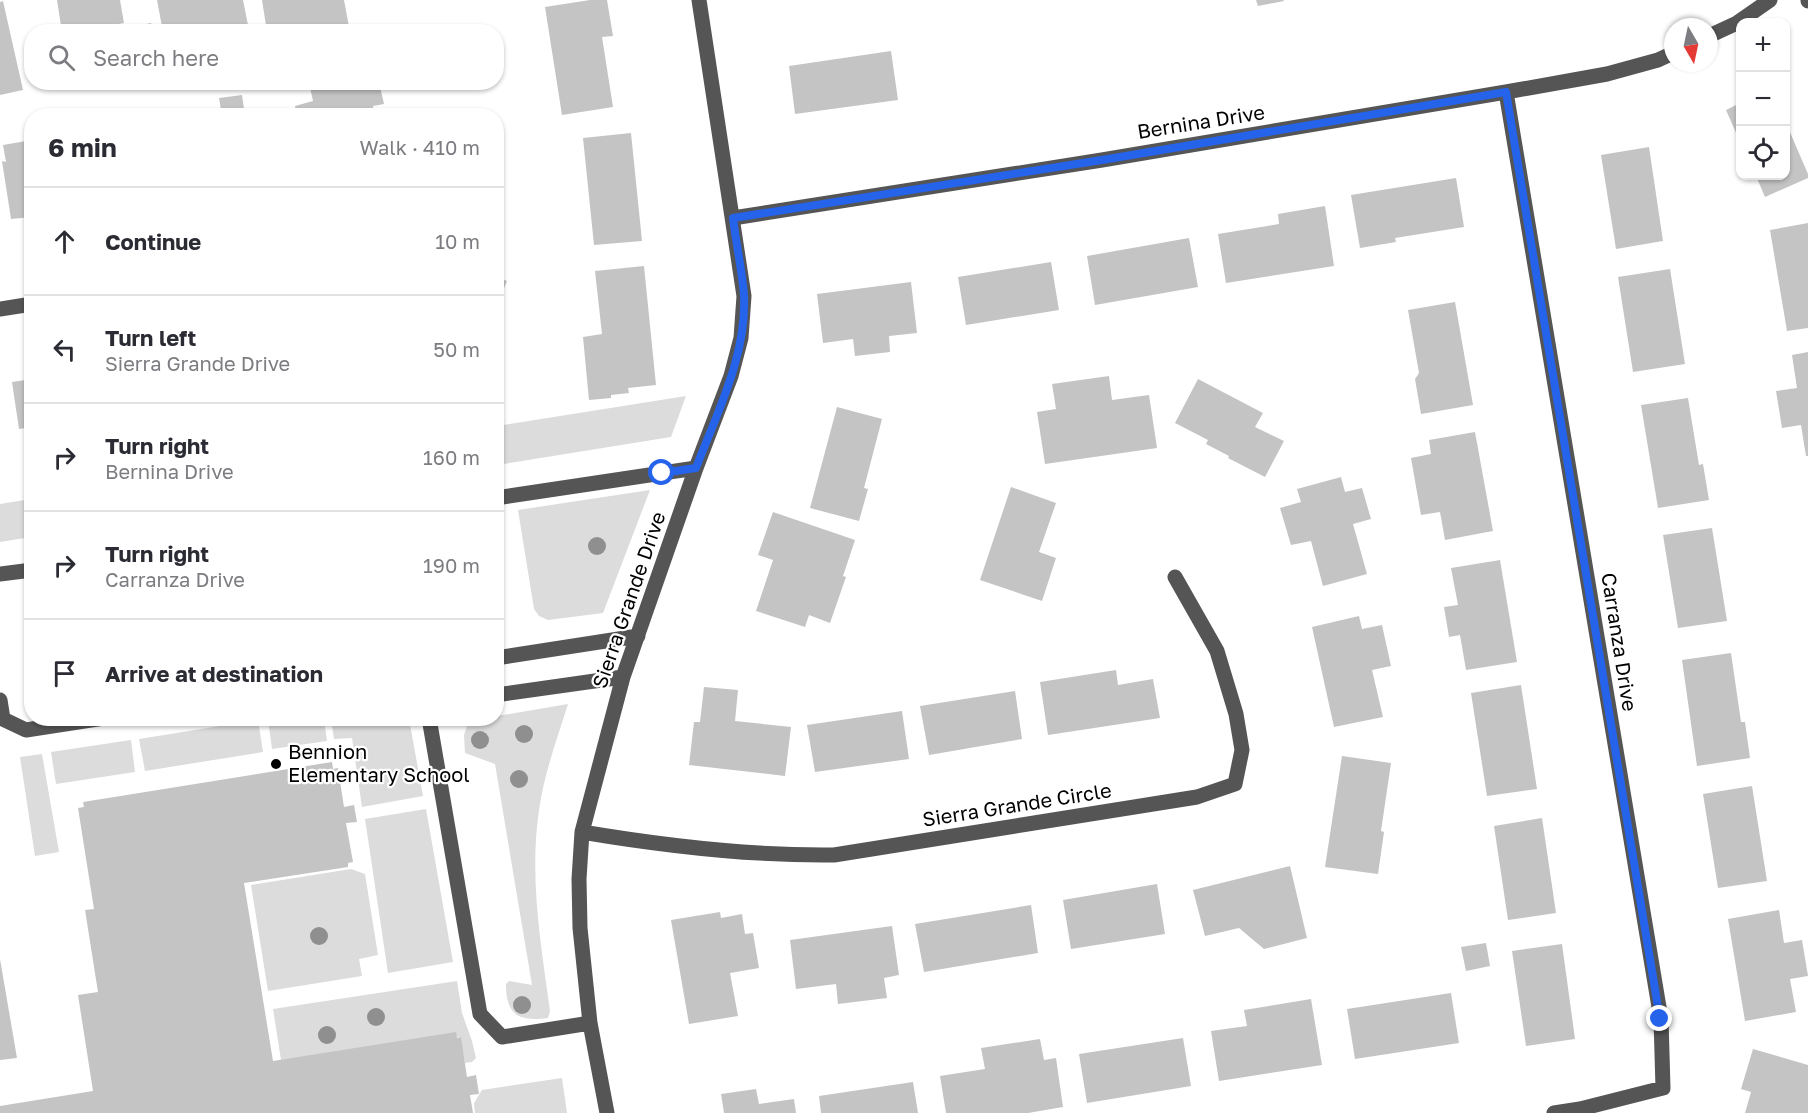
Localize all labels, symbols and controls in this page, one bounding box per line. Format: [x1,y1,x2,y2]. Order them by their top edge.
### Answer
north arrow [1664,18,1718,72]
map controls [1736,18,1790,180]
button: + [1736,18,1790,72]
search box [24,24,504,90]
icon: search [45,41,78,74]
text: Search here [93,44,219,71]
button: − [1736,72,1790,126]
street label: Bernina Drive [1135,99,1266,143]
button: locate [1736,126,1790,180]
text: 6 min [48,132,117,163]
text: Walk · 410 m [360,135,480,159]
icon: ahead [48,225,81,258]
text: Continue [105,228,201,255]
text: 10 m [435,229,480,253]
text: Turn left [105,324,196,351]
icon: left [48,333,81,366]
text: 50 m [433,337,480,361]
text: Sierra Grande Drive [105,351,290,375]
text: Turn right [105,432,209,459]
icon: right [48,441,81,474]
text: 160 m [423,445,480,469]
text: Bernina Drive [105,459,234,483]
route start [648,459,674,485]
street label: Sierra Grande Drive [587,508,670,691]
text: Turn right [105,540,209,567]
icon: right [48,549,81,582]
text: 190 m [423,553,480,577]
text: Carranza Drive [105,567,245,591]
street label: Carranza Drive [1597,571,1643,713]
icon: arrive [48,657,81,690]
text: Arrive at destination [105,660,323,687]
place label: Bennion Elementary School [288,739,470,786]
marker: Bennion Elementary School [269,757,283,771]
street label: Sierra Grande Circle [921,777,1113,831]
route end [1646,1005,1672,1031]

